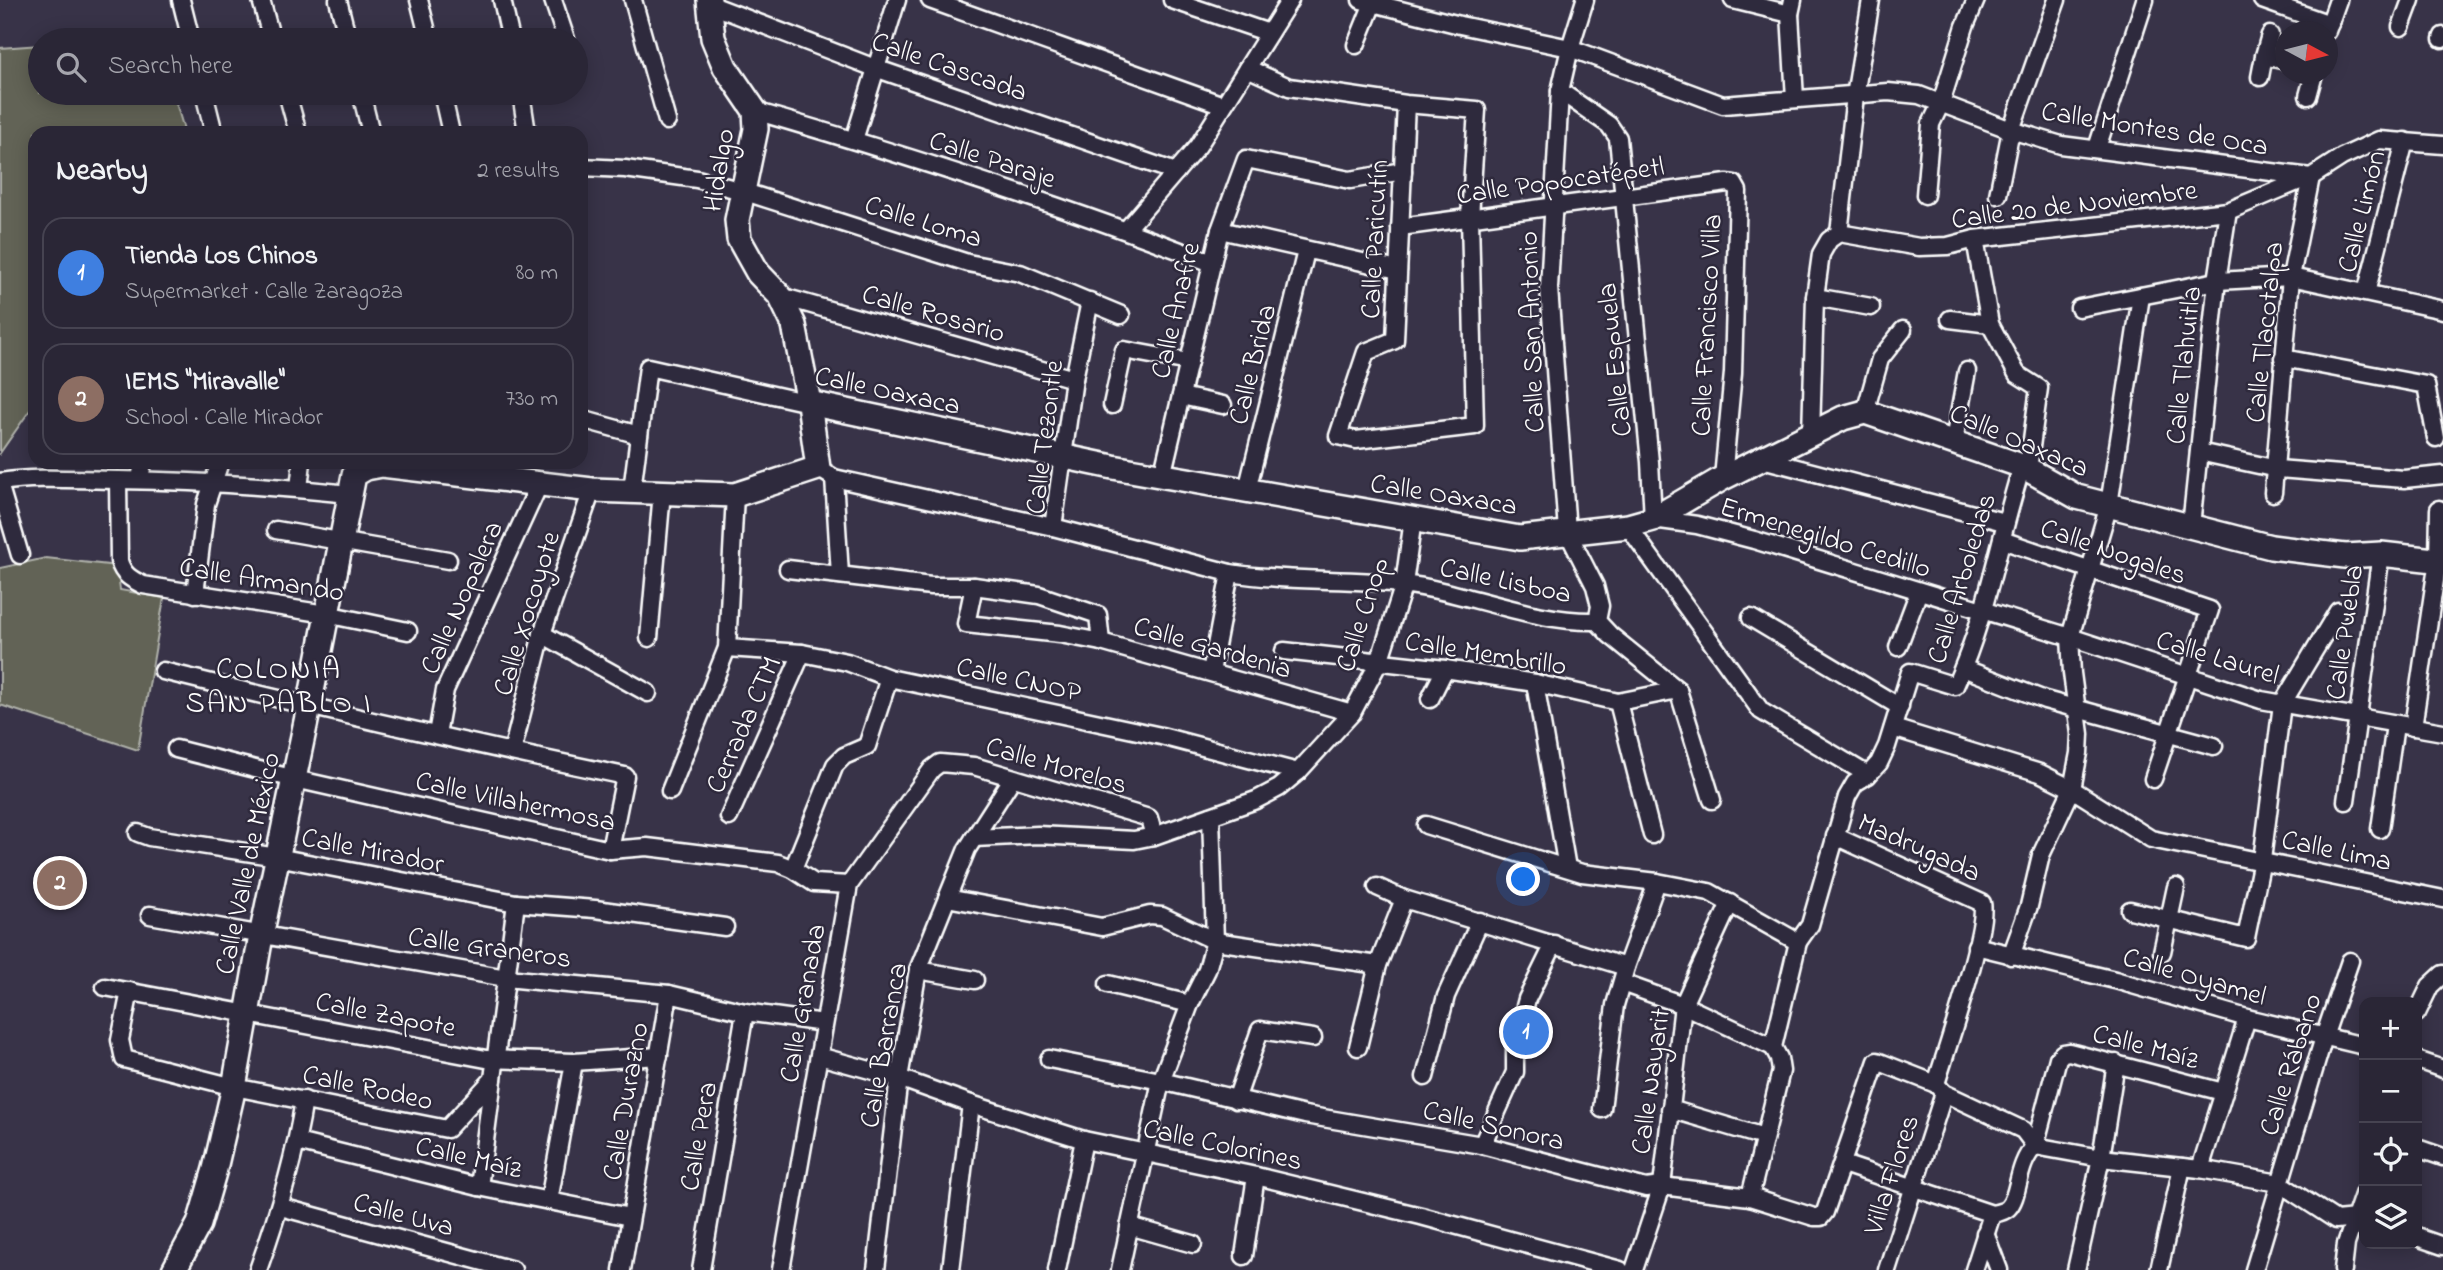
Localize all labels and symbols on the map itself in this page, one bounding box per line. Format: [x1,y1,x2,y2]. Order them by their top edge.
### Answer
north arrow [2275,21,2338,84]
street label: Calle Cascada [865,22,1032,114]
street label: Calle Montes de Oca [2038,92,2271,169]
street label: Calle Paraje [923,122,1061,201]
street label: Hidalgo [694,126,747,215]
street label: Calle Limón [2328,146,2398,277]
street label: Calle Popocatépetl [1454,148,1667,217]
street label: Calle Paricutín [1352,159,1401,320]
street label: Calle 20 de Noviembre [1949,171,2200,242]
street label: Calle Loma [859,186,987,261]
street label: Calle Francisco Villa [1682,213,1735,438]
street label: Calle San Antonio [1509,230,1558,433]
street label: Calle Anafre [1142,238,1213,383]
street label: Calle Tlacotalpa [2237,240,2296,425]
street label: Calle Rosario [857,275,1009,355]
street label: Calle Espuela [1588,281,1645,438]
street label: Calle Tlahuitla [2157,284,2214,446]
street label: Calle Brida [1220,300,1289,429]
street label: Calle Oaxaca [811,357,964,428]
street label: Calle Tezontle [1017,358,1076,517]
street label: Calle Oaxaca [1942,394,2095,490]
street label: Calle Oaxaca [1367,465,1520,528]
street label: Ermenegildo Cedillo [1714,488,1935,591]
street label: Calle Arboledas [1918,489,2009,669]
street label: Calle Nogales [2034,509,2191,597]
street label: Calle Nopalera [411,515,515,682]
street label: Calle Xocoyote [484,526,573,701]
street label: Calle Armando [176,548,347,615]
street label: Calle Lisboa [1436,548,1575,616]
street label: Calle Cnop [1327,552,1402,678]
street label: Calle Puebla [2317,562,2376,703]
street label: Calle Gardenia [1128,607,1296,692]
street label: Calle Laurel [2150,621,2284,697]
street label: Calle Membrillo [1402,622,1569,688]
street label: Calle CNOP [952,648,1085,715]
district label: COLONIA SAN PABLO I [185,649,373,727]
street label: Cerrada CTM [697,650,794,801]
street label: Calle Morelos [980,728,1132,807]
street label: Calle Valle de México [206,749,293,979]
street label: Calle Villahermosa [411,762,619,845]
street label: Madrugada [1850,804,1987,895]
street label: Calle Mirador [298,819,447,886]
street label: Calle Lima [2277,821,2395,884]
pin: 2 [37,857,83,909]
your location [1506,862,1540,896]
street label: Calle Graneros [405,918,574,981]
street label: Calle Granada [770,921,839,1086]
street label: Calle Oyamel [2117,938,2271,1018]
street label: Calle Barranca [851,960,920,1132]
street label: Calle Zapote [312,983,459,1050]
street label: Calle Rábano [2250,989,2335,1141]
pin: 1 [1503,1006,1549,1058]
street label: Calle Nayarit [1622,1006,1683,1157]
street label: Calle Maíz [2087,1015,2203,1082]
street label: Calle Durazno [593,1019,662,1184]
street label: Calle Rodeo [298,1056,436,1123]
street label: Calle Pera [671,1079,730,1194]
street label: Calle Sonora [1418,1091,1568,1164]
street label: Calle Colorines [1139,1110,1306,1183]
street label: Villa Flores [1854,1110,1932,1241]
street label: Calle Maíz [411,1127,526,1192]
street label: Calle Uva [348,1183,458,1250]

